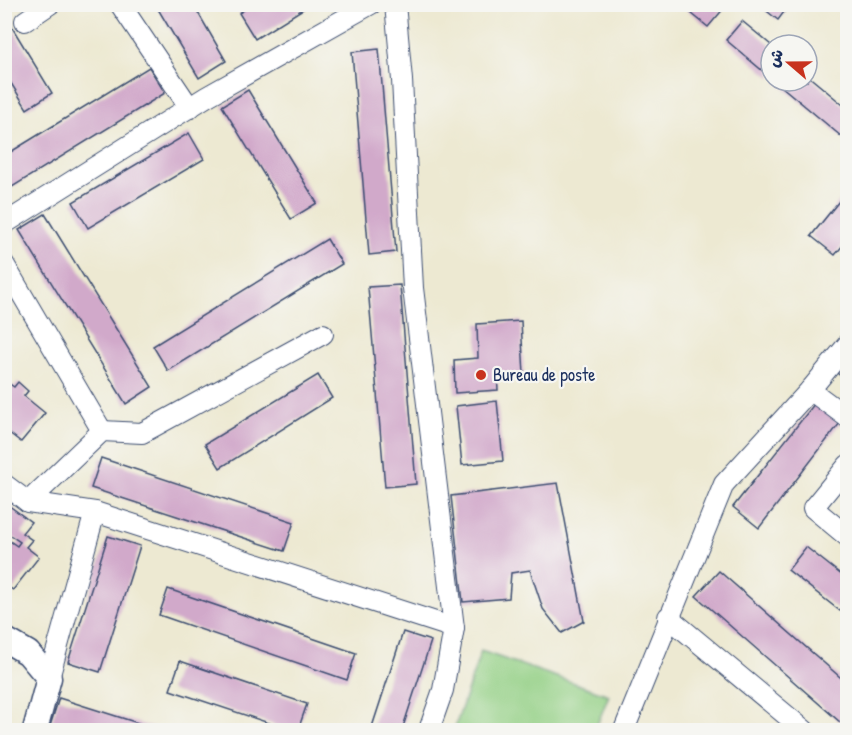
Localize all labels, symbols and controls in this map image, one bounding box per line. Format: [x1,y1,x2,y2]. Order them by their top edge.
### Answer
north arrow [759,33,819,93]
text: ش [762,46,788,70]
place label: Bureau de poste [493,362,595,387]
marker: Bureau de poste [474,368,488,382]

